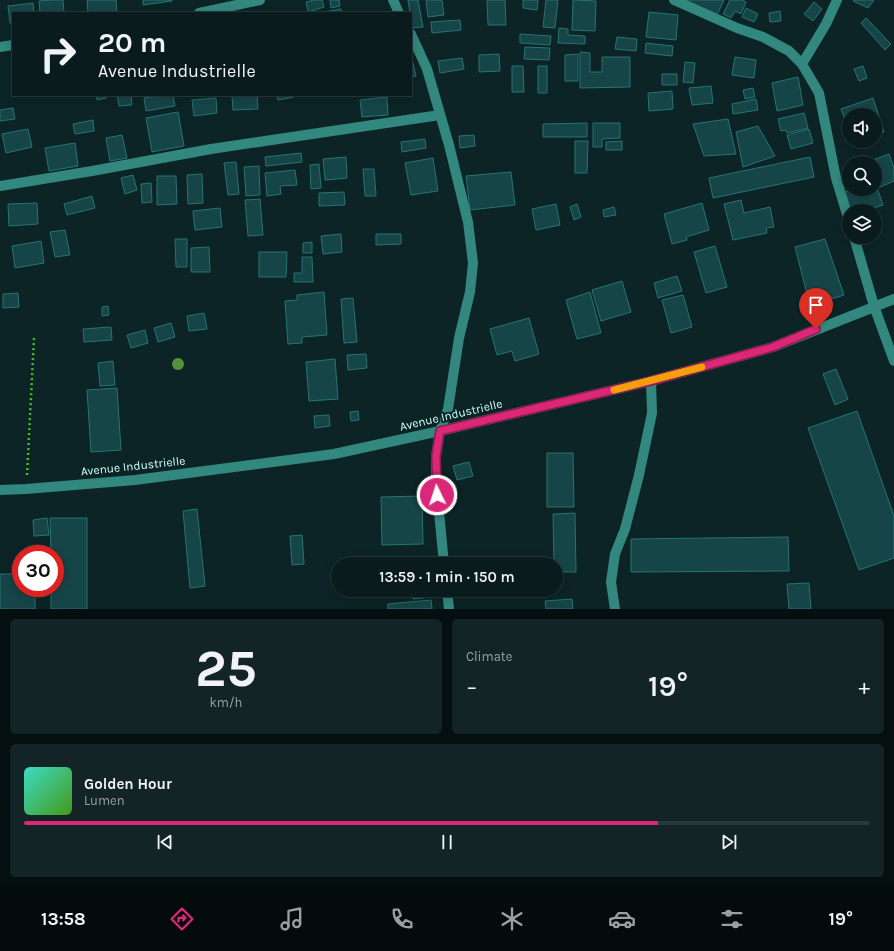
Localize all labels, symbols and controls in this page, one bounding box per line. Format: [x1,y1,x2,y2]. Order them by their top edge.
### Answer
text: 20 m [98,26,166,59]
icon: right [32,28,84,80]
text: Avenue Industrielle [98,60,256,82]
map controls [842,108,882,244]
button: sound [842,108,882,148]
button: search [842,156,882,196]
button: layers [842,204,882,244]
pin [799,288,833,329]
icon: arrive [805,294,827,316]
street label: Avenue Industrielle [398,396,504,434]
street label: Avenue Industrielle [80,454,186,478]
position arrow [416,474,458,516]
speed limit sign: 30 [12,545,64,597]
text: 13:59 · 1 min · 150 m [379,568,515,586]
text: 25 [195,638,257,699]
text: Climate [466,649,512,664]
text: 19° [648,668,688,704]
text: − [466,674,478,700]
text: + [858,674,870,700]
text: km/h [210,695,242,710]
text: Golden Hour [84,775,172,793]
text: Lumen [84,793,125,808]
icon: previous [154,831,176,853]
icon: pause [436,831,458,853]
icon: next [718,831,740,853]
icon: directions [168,905,196,933]
icon: music [278,905,306,933]
icon: phone [388,905,416,933]
icon: climate [498,905,526,933]
icon: car [608,905,636,933]
icon: filters [718,905,746,933]
text: 13:58 [41,908,86,930]
text: 19° [829,908,853,930]

